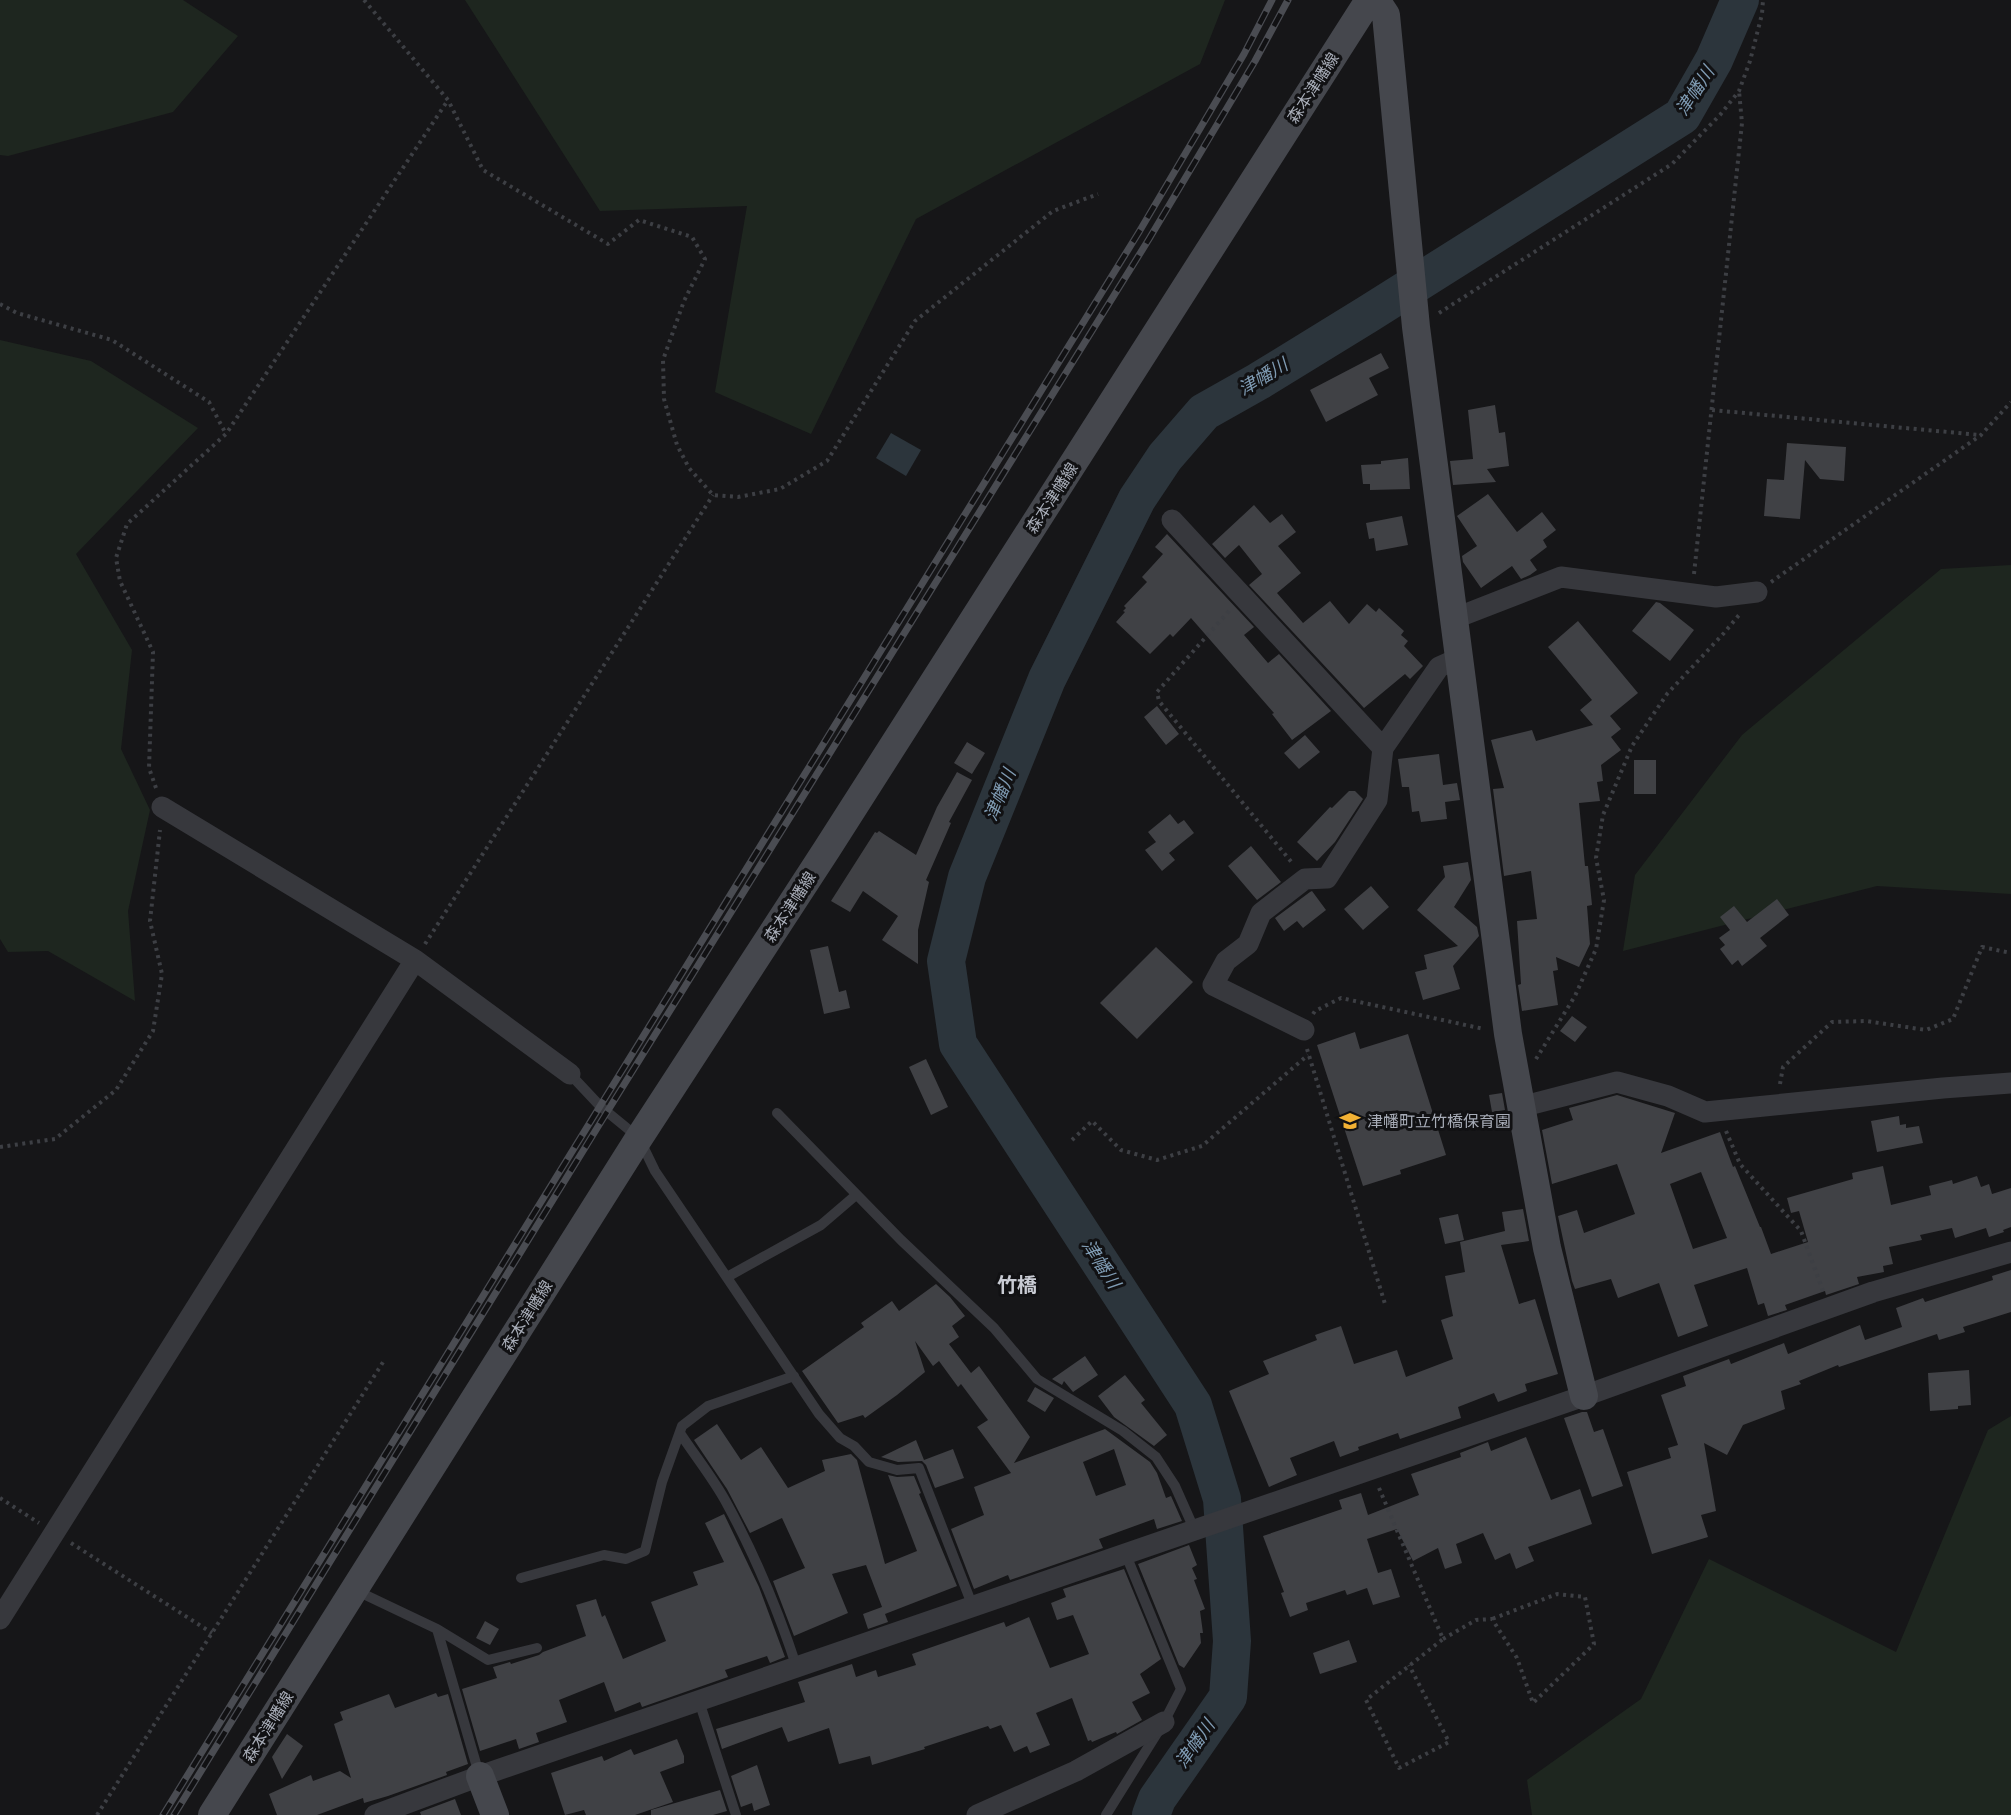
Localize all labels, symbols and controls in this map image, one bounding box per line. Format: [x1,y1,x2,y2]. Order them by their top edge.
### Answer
street label: 森本津幡線 [1284,50,1342,126]
water label: 津幡川 [1672,61,1719,119]
water label: 津幡川 [1235,353,1293,399]
street label: 森本津幡線 [1023,460,1081,536]
water label: 津幡川 [981,764,1020,824]
street label: 森本津幡線 [761,869,819,945]
school or university icon: 津幡町立竹橋保育園 [1338,1109,1362,1133]
place label: 津幡町立竹橋保育園 [1367,1113,1511,1130]
water label: 津幡川 [1078,1236,1125,1294]
district label: 竹橋 [997,1274,1037,1296]
street label: 森本津幡線 [499,1278,555,1354]
street label: 森本津幡線 [240,1689,296,1765]
water label: 津幡川 [1171,1715,1220,1772]

